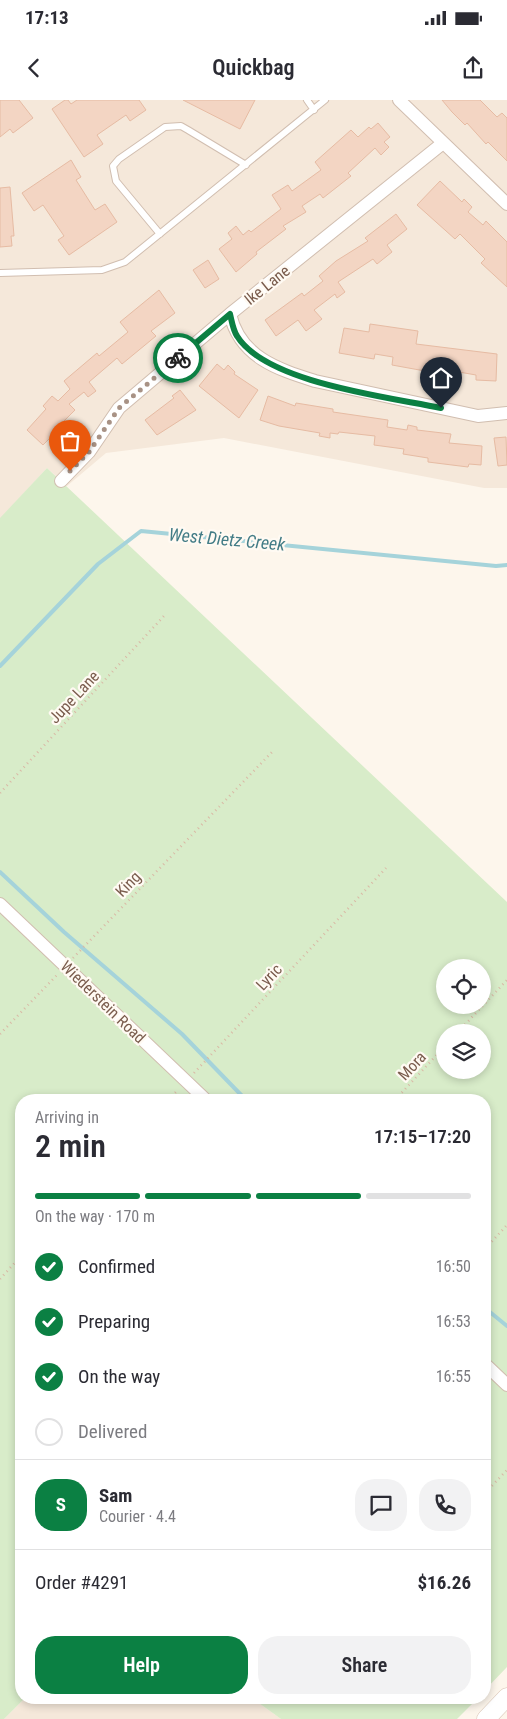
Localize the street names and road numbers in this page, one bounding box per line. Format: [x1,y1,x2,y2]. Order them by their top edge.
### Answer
street label: Ike Lane [241,261,293,309]
street label: Jupe Lane [45,667,103,727]
street label: King [111,867,145,901]
street label: Wiederstein Road [57,957,149,1047]
street label: Lyric [252,960,286,994]
street label: Mora [394,1048,430,1084]

